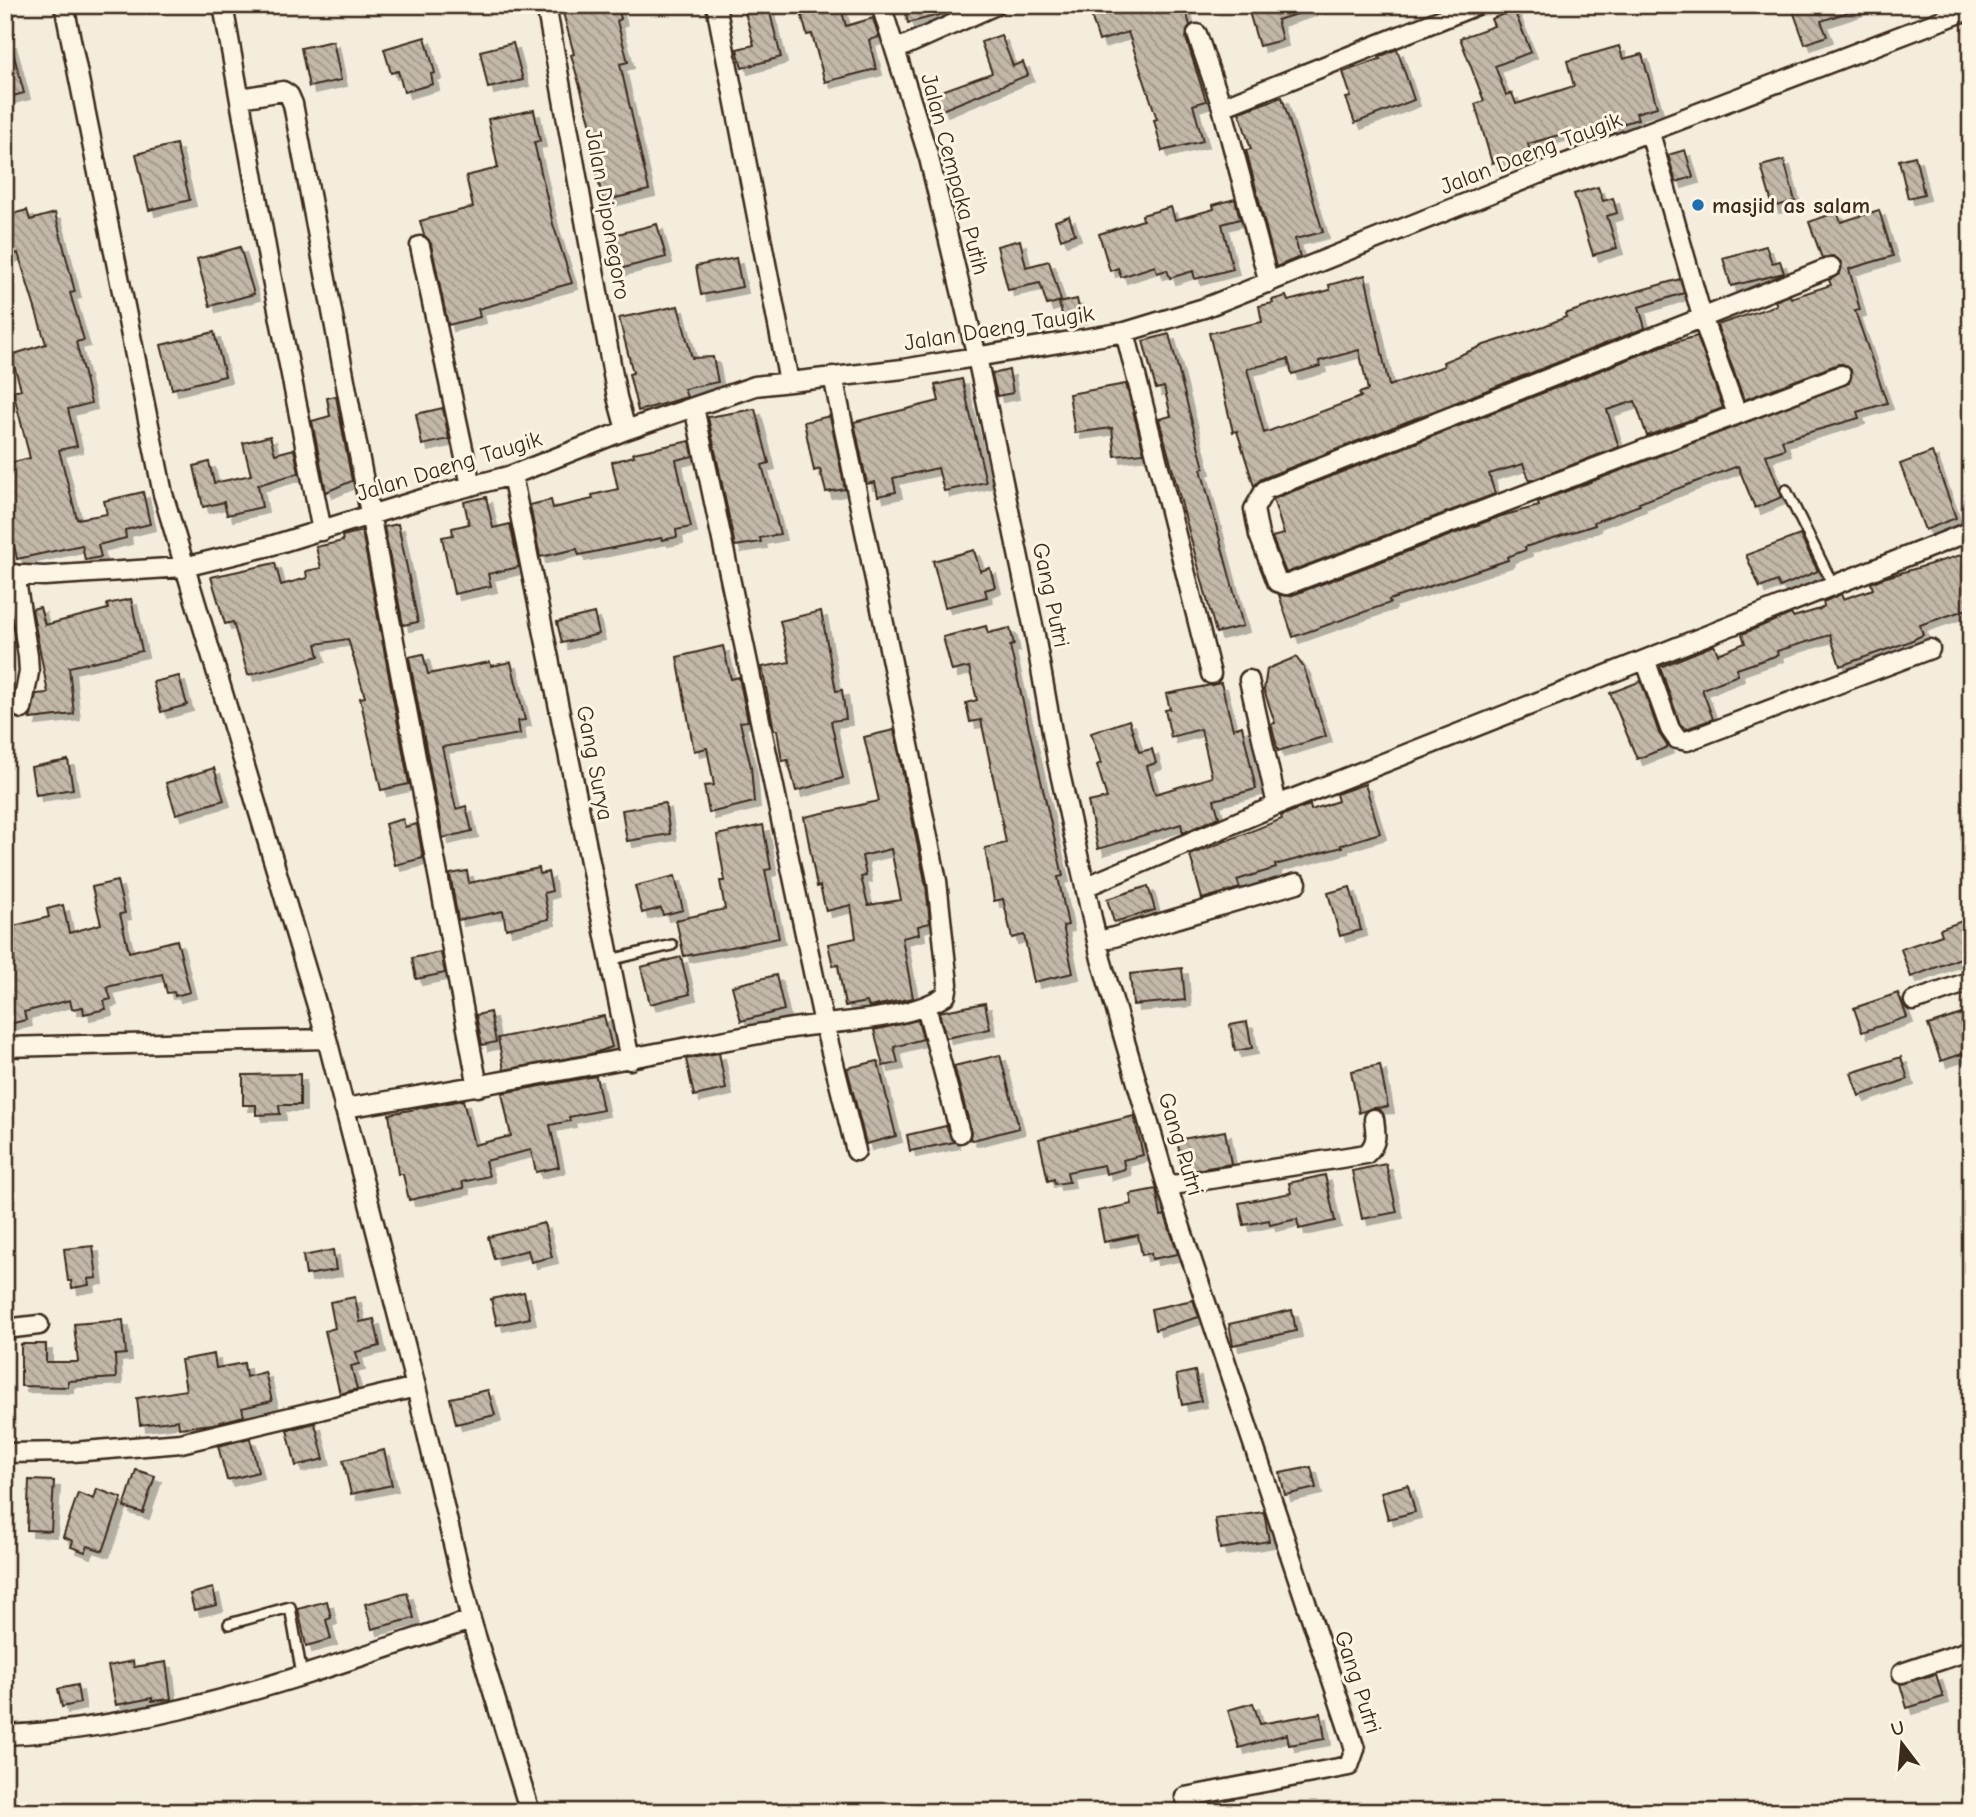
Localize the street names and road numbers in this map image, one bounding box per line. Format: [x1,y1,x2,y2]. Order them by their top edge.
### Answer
street label: Jalan Cempaka Putih [915,70,995,278]
street label: Jalan Daeng Taugik [1436,106,1626,200]
street label: Jalan Diponegoro [580,126,636,302]
street label: Jalan Daeng Taugik [902,300,1096,356]
street label: Jalan Daeng Taugik [353,425,545,507]
street label: Gang Putri [1027,540,1075,650]
street label: Gang Surya [571,703,619,823]
street label: Gang Putri [1153,1089,1209,1199]
street label: Gang Putri [1329,1627,1387,1737]

